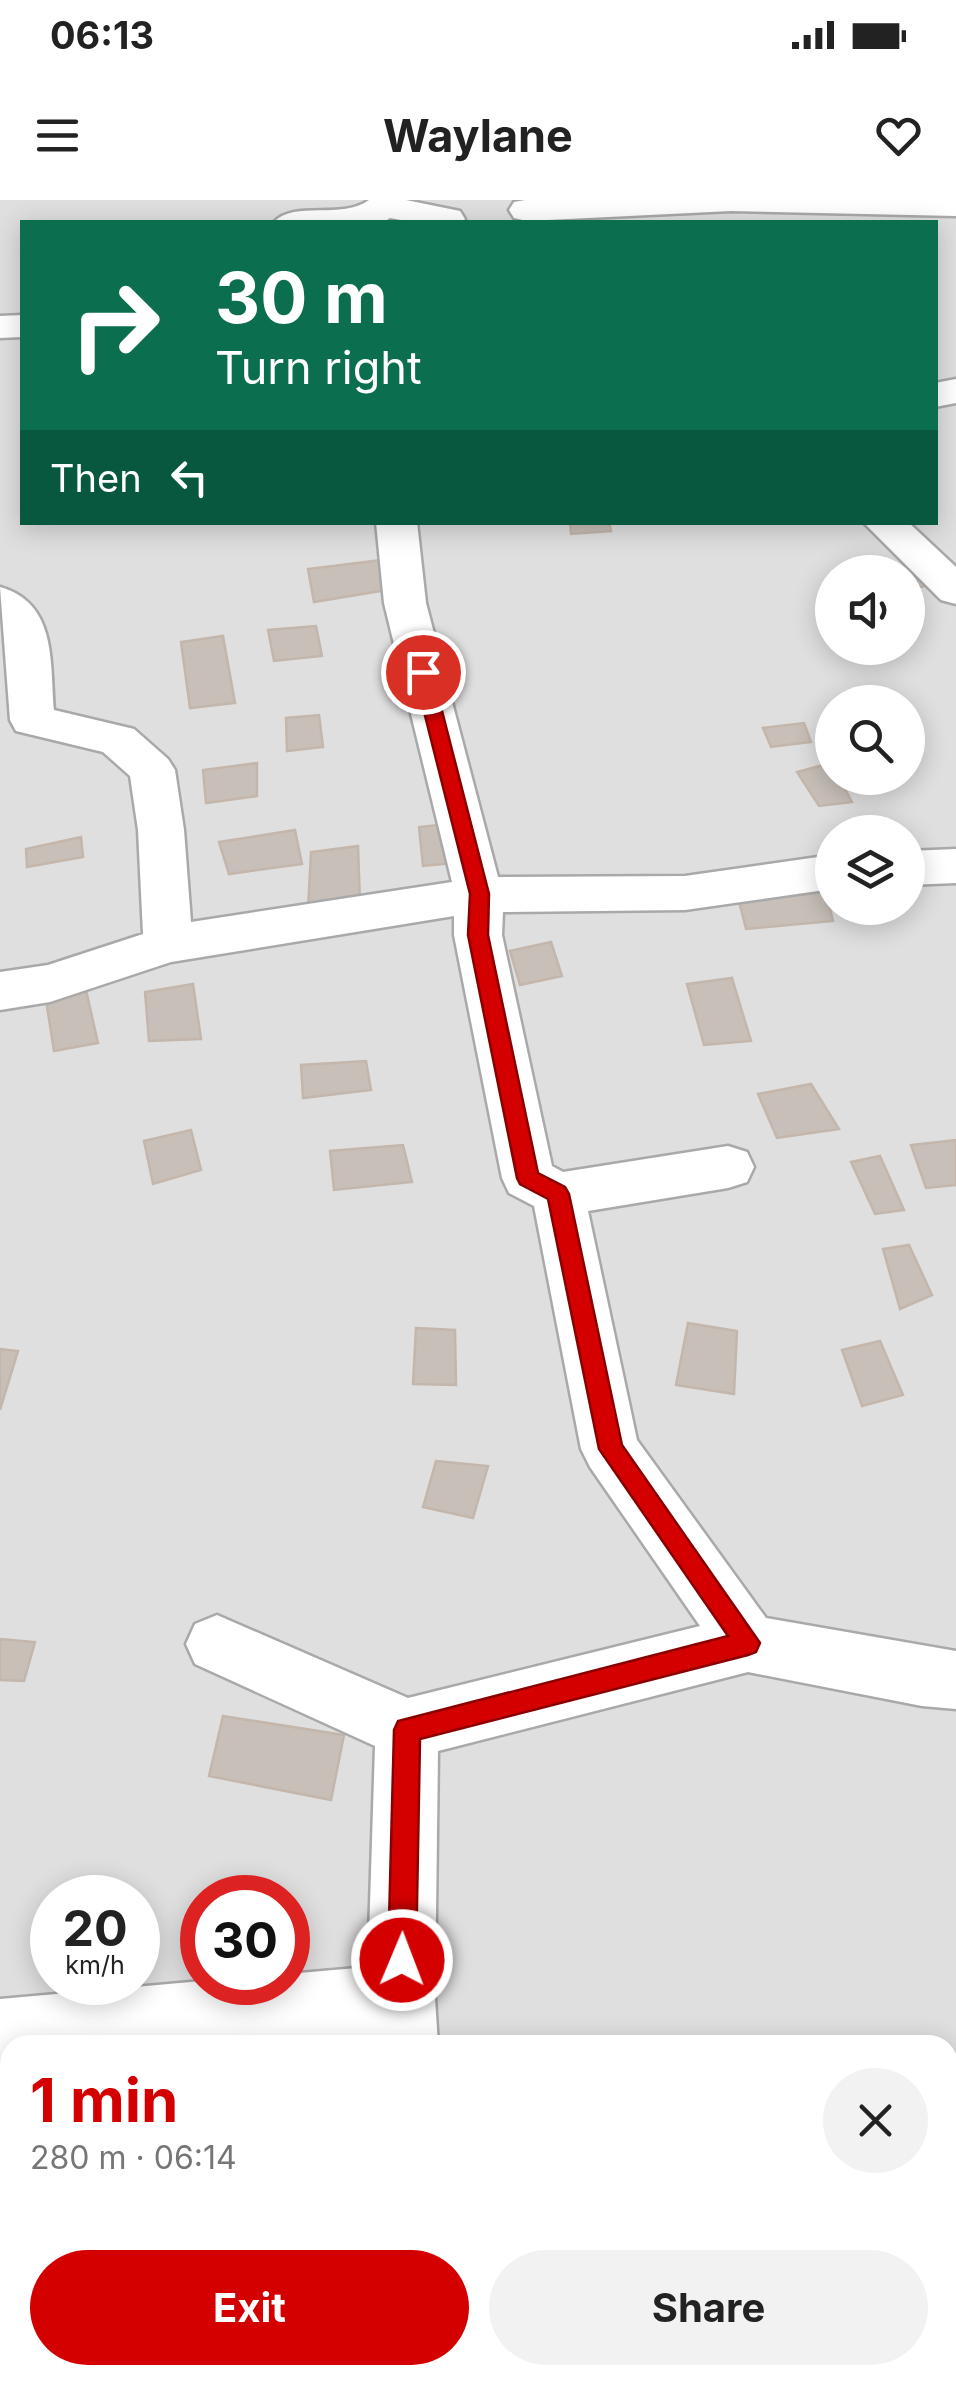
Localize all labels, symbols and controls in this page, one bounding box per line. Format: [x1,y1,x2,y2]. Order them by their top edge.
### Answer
text: 06:13 [50,12,154,58]
icon: menu [30,108,85,163]
text: Waylane [383,108,573,163]
icon: heart [871,108,926,163]
text: 30 m [215,255,388,340]
icon: right [50,260,180,390]
text: Turn right [215,340,422,395]
icon: left [162,450,217,505]
text: Then [50,455,142,501]
map controls [815,555,925,925]
button: sound [815,555,925,665]
pin [381,630,466,715]
icon: arrive [396,645,451,700]
button: search [815,685,925,795]
button: layers [815,815,925,925]
speed limit sign: 30 [180,1875,310,2005]
text: 20 [62,1898,128,1958]
position arrow [350,1908,454,2012]
text: km/h [65,1950,125,1980]
text: 1 min [30,2064,178,2136]
button: close [823,2068,928,2173]
text: 280 m · 06:14 [30,2138,237,2177]
button: Exit [30,2250,469,2365]
button: Share [489,2250,928,2365]

